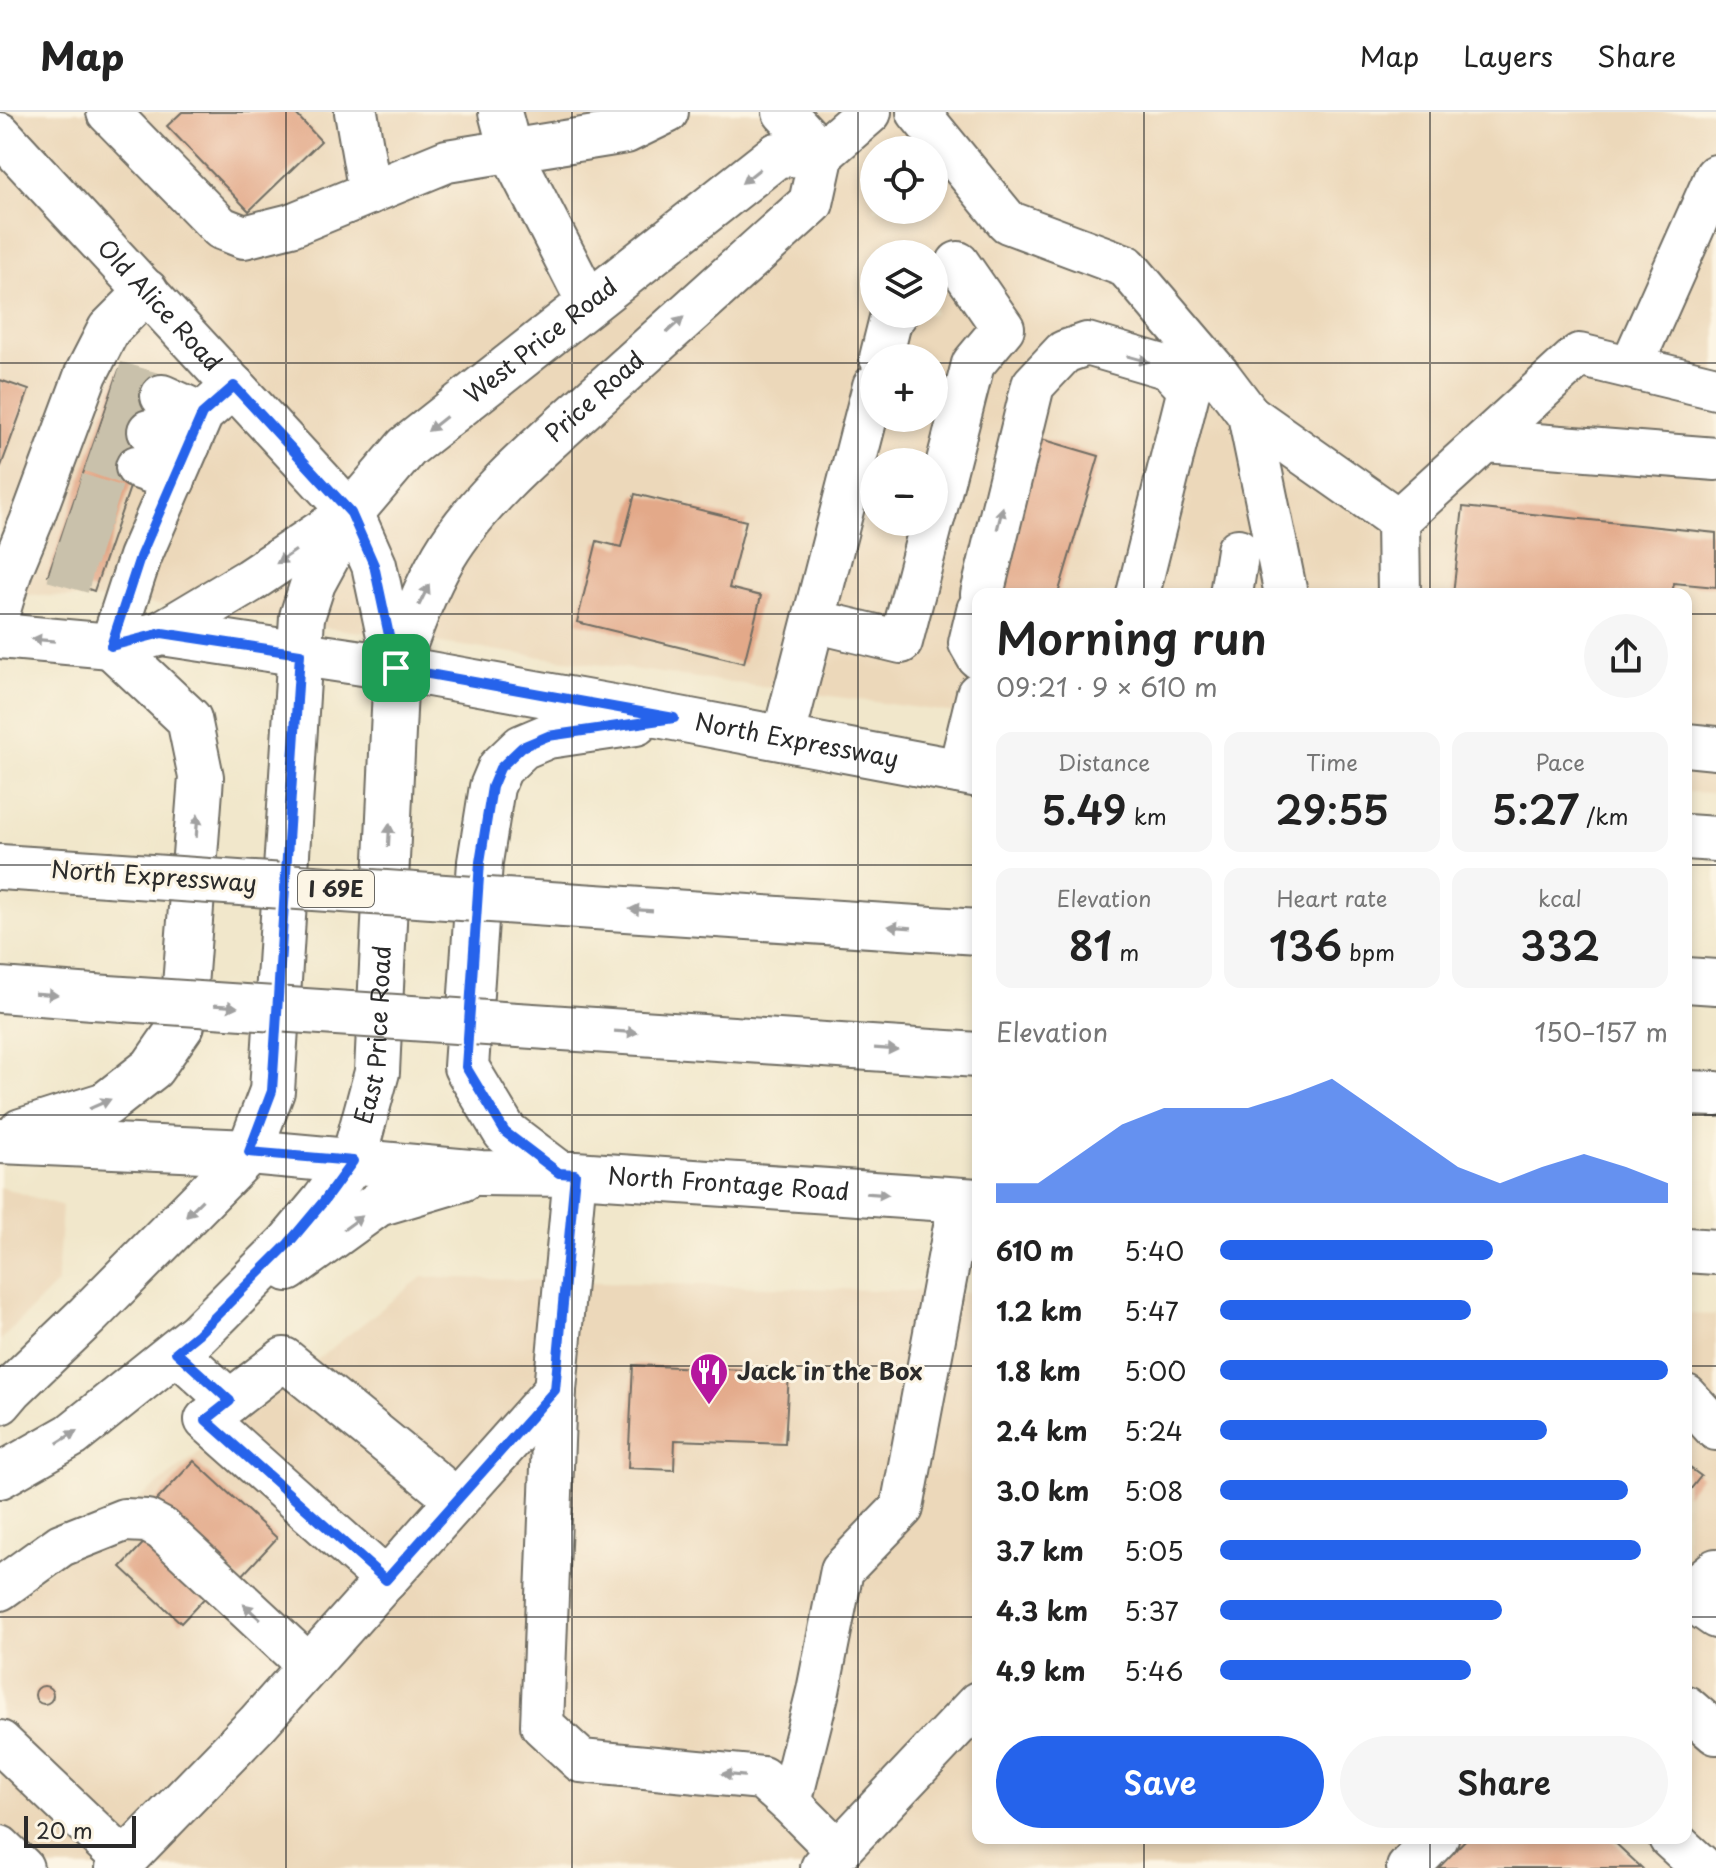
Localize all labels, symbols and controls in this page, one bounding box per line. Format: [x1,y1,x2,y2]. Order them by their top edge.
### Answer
text: Map [40,27,124,84]
text: Map [1359,34,1419,77]
text: Layers [1463,34,1553,77]
text: Share [1597,34,1676,77]
map controls [860,136,948,536]
button: locate [860,136,948,224]
one-way arrow [741,167,761,183]
street label: Old Alice Road [90,230,231,379]
button: layers [860,240,948,328]
street label: West Price Road [459,273,623,411]
one-way arrow [665,317,685,334]
button: + [860,344,948,432]
street label: Price Road [540,346,650,450]
one-way arrow [1126,353,1150,366]
one-way arrow [427,415,447,431]
button: − [860,448,948,536]
one-way arrow [994,506,1007,531]
one-way arrow [275,549,296,564]
one-way arrow [417,584,431,607]
text: Morning run [996,604,1267,670]
button: share [1584,614,1668,698]
one-way arrow [30,633,55,646]
pin [362,634,430,702]
icon: arrive [374,646,418,690]
text: 09:21 · 9 × 610 m [996,667,1218,706]
street label: North Expressway [692,702,902,776]
text: Distance [1058,745,1150,778]
text: Time [1306,745,1358,778]
text: Pace [1535,745,1585,778]
text: 5.49 [1041,778,1127,839]
text: 29:55 [1275,778,1389,839]
text: 5:27 [1492,778,1579,839]
text: km [1127,799,1167,832]
text: /km [1579,799,1628,832]
one-way arrow [191,813,204,838]
one-way arrow [382,822,395,847]
street label: North Expressway [50,850,258,900]
road number: I 69E [298,871,374,907]
text: Elevation [1057,881,1151,914]
text: Heart rate [1276,881,1388,914]
text: kcal [1538,881,1582,914]
one-way arrow [628,903,653,916]
text: 81 [1069,914,1112,975]
text: 136 [1269,914,1342,975]
text: 332 [1520,914,1600,975]
one-way arrow [887,920,912,933]
text: m [1112,935,1139,968]
text: bpm [1342,935,1395,968]
street label: East Price Road [344,944,399,1128]
one-way arrow [34,988,59,1001]
one-way arrow [214,1000,239,1013]
text: Elevation [996,1012,1108,1051]
text: 150–157 m [1534,1012,1668,1051]
one-way arrow [614,1026,639,1039]
one-way arrow [874,1043,899,1056]
one-way arrow [89,1098,112,1111]
street label: North Frontage Road [607,1156,851,1208]
one-way arrow [865,1188,890,1201]
one-way arrow [185,1198,204,1217]
one-way arrow [342,1216,363,1231]
text: 610 m [996,1231,1074,1270]
text: 5:40 [1124,1231,1184,1270]
text: 1.2 km [996,1291,1082,1330]
text: 5:47 [1124,1291,1179,1330]
restaurant icon: Jack in the Box [688,1351,730,1406]
text: 1.8 km [996,1351,1081,1390]
text: 5:00 [1124,1351,1186,1390]
place label: Jack in the Box [737,1352,923,1388]
text: 2.4 km [996,1411,1088,1450]
text: 5:24 [1124,1411,1183,1450]
one-way arrow [57,1429,78,1444]
text: 3.0 km [996,1471,1089,1510]
text: 5:08 [1124,1471,1183,1510]
text: 3.7 km [996,1531,1084,1570]
text: 5:05 [1124,1531,1184,1570]
text: 4.3 km [996,1591,1088,1630]
text: 5:37 [1124,1591,1179,1630]
one-way arrow [243,1604,262,1622]
text: 4.9 km [996,1651,1085,1690]
text: 5:46 [1124,1651,1184,1690]
button: Save [996,1736,1324,1828]
button: Share [1340,1736,1668,1828]
one-way arrow [721,1768,746,1781]
scale bar [24,1812,136,1848]
text: 20 m [36,1813,93,1846]

